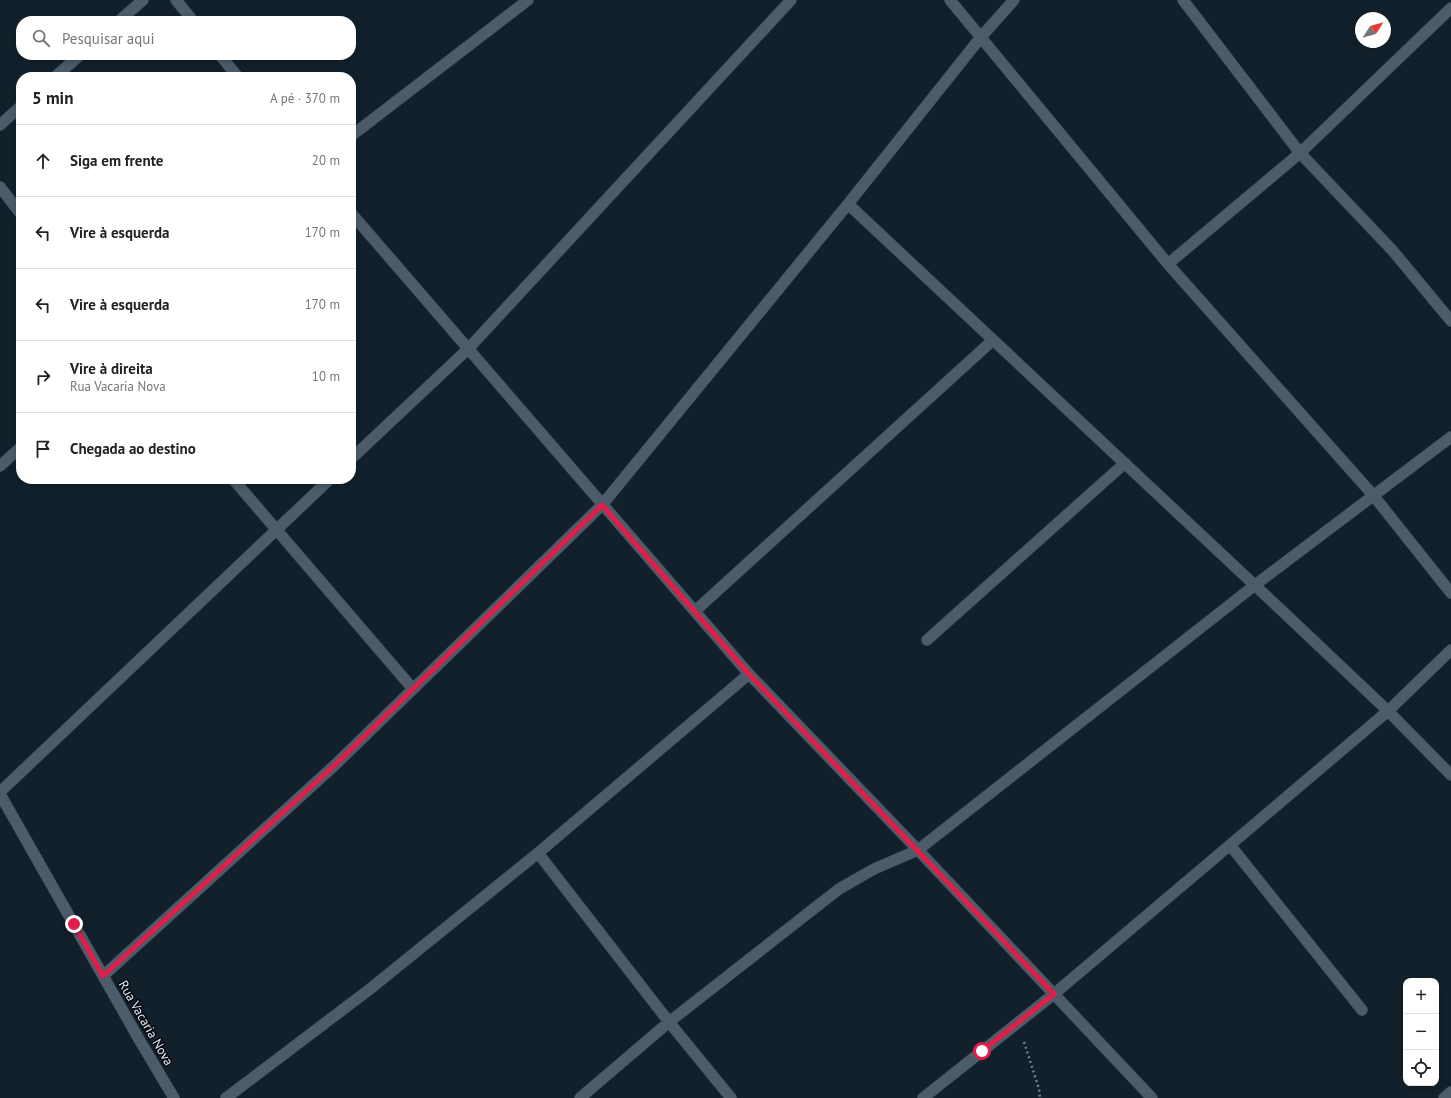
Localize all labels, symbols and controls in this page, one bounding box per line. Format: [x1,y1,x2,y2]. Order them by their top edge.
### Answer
north arrow [1355,12,1391,48]
search box [16,16,356,60]
icon: search [30,27,52,49]
text: Pesquisar aqui [62,29,154,48]
text: 5 min [32,87,73,109]
text: A pé · 370 m [270,90,340,107]
icon: ahead [32,150,54,172]
text: Siga em frente [70,151,163,170]
text: 20 m [312,152,340,169]
icon: left [32,222,54,244]
text: Vire à esquerda [70,223,169,242]
text: 170 m [305,224,340,241]
icon: left [32,294,54,316]
text: Vire à esquerda [70,295,169,314]
text: 170 m [305,296,340,313]
text: Vire à direita [70,359,153,378]
icon: right [32,366,54,388]
text: 10 m [312,368,340,385]
text: Rua Vacaria Nova [70,378,166,395]
icon: arrive [32,438,54,460]
text: Chegada ao destino [70,439,196,458]
route end [65,915,83,933]
street label: Rua Vacaria Nova [115,977,177,1069]
map controls [1403,978,1439,1086]
button: + [1403,978,1439,1014]
button: − [1403,1014,1439,1050]
route start [973,1042,991,1060]
button: locate [1403,1050,1439,1086]

